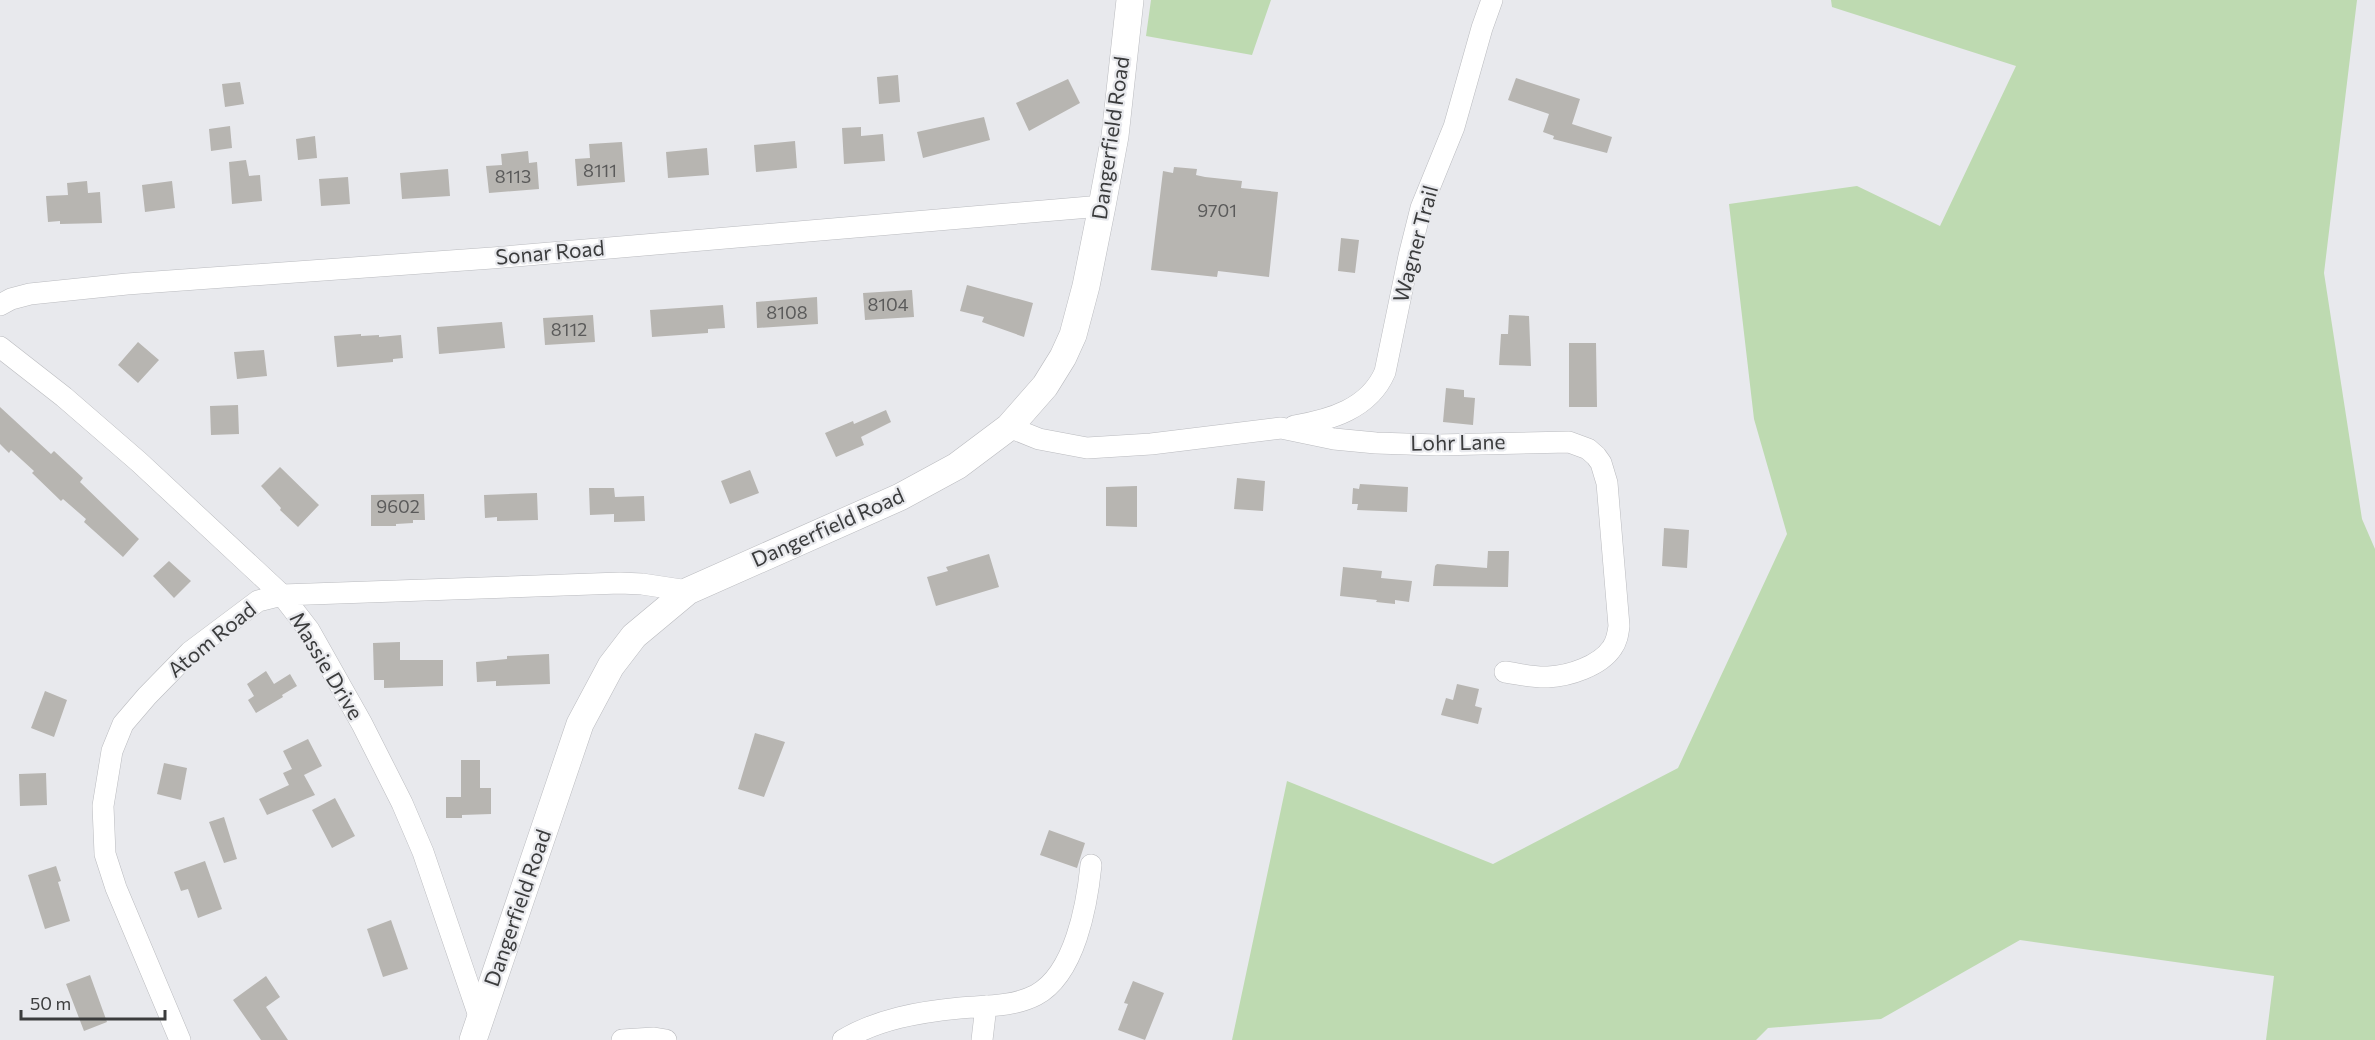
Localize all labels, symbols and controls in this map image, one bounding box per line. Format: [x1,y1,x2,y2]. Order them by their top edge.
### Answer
street label: Dangerfield Road [1086,55,1133,221]
house number: 8111 [583,159,617,181]
house number: 8113 [495,165,531,187]
street label: Wagner Trail [1387,183,1442,305]
house number: 9701 [1197,199,1237,221]
street label: Sonar Road [494,234,605,269]
house number: 8104 [867,293,909,315]
house number: 8108 [766,301,808,323]
house number: 8112 [551,318,587,340]
street label: Lohr Lane [1410,428,1506,455]
street label: Dangerfield Road [747,482,908,571]
house number: 9602 [376,495,420,517]
street label: Atom Road [162,596,260,682]
street label: Massie Drive [285,607,369,724]
street label: Dangerfield Road [478,826,555,989]
scale bar [21,983,165,1021]
text: 50 m [30,992,71,1014]

